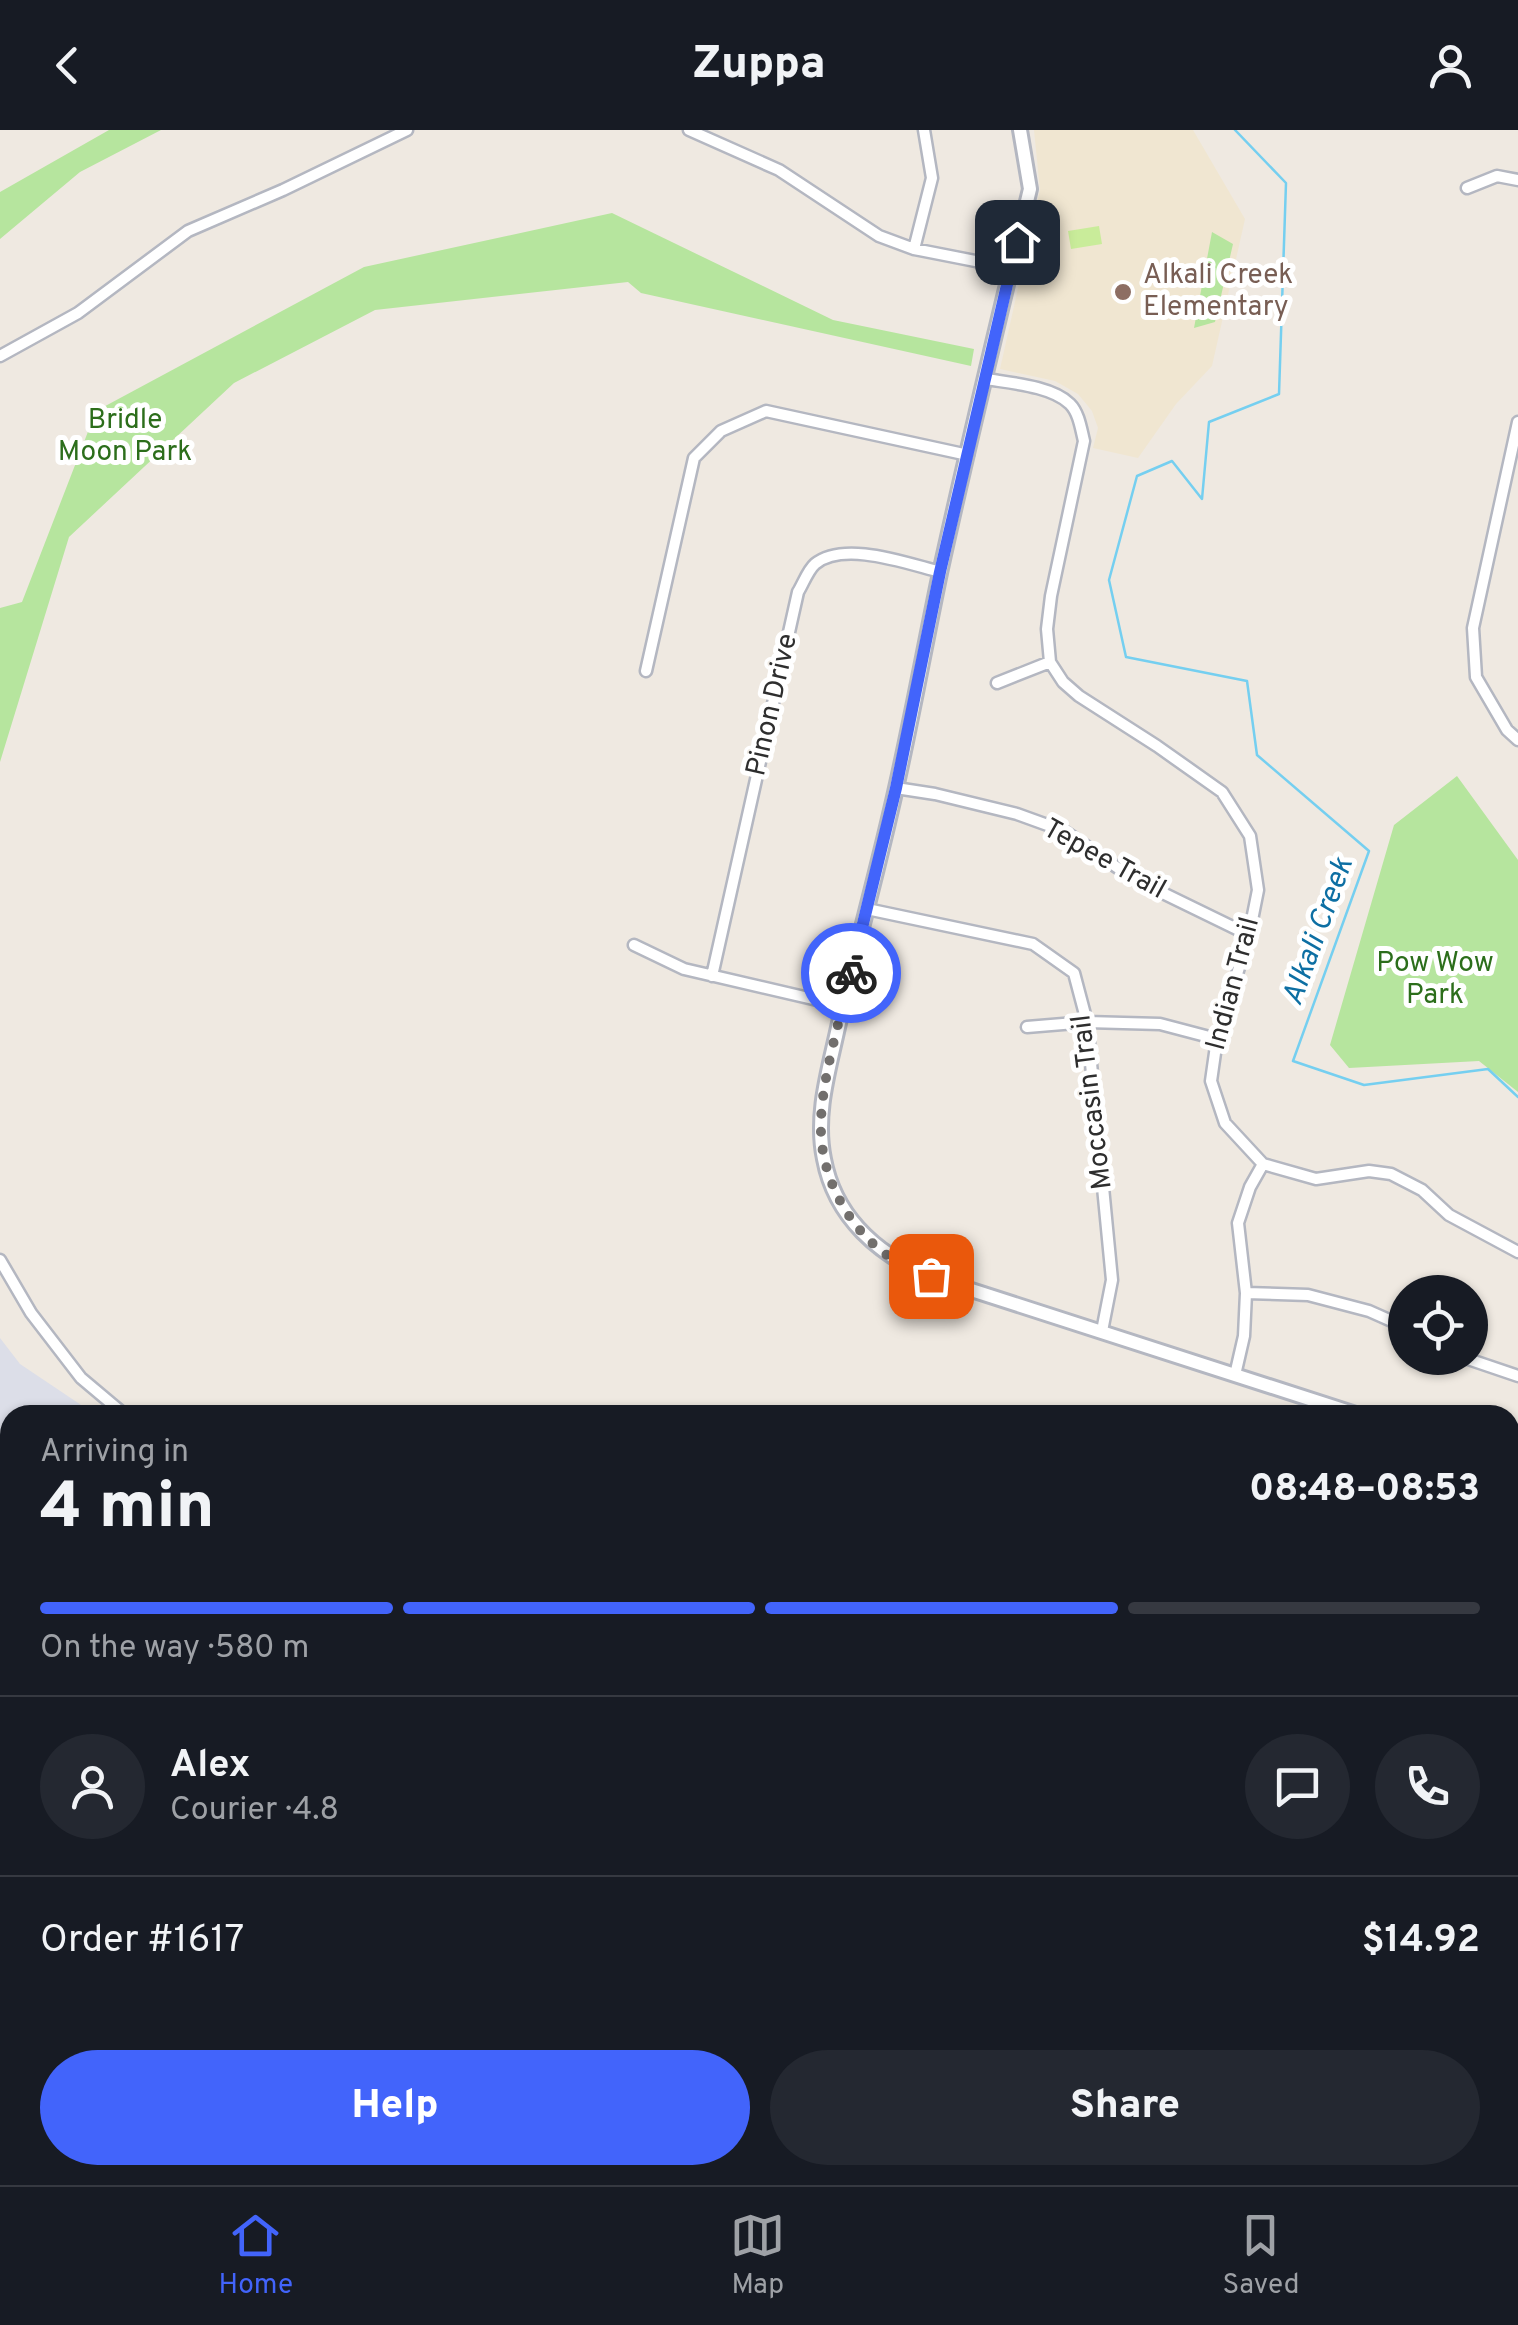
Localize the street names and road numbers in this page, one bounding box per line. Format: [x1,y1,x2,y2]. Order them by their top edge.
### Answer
street label: Pinon Drive [739,630,807,780]
street label: Tepee Trail [1036,812,1172,908]
street label: Indian Trail [1199,913,1269,1055]
street label: Moccasin Trail [1064,1012,1122,1192]

